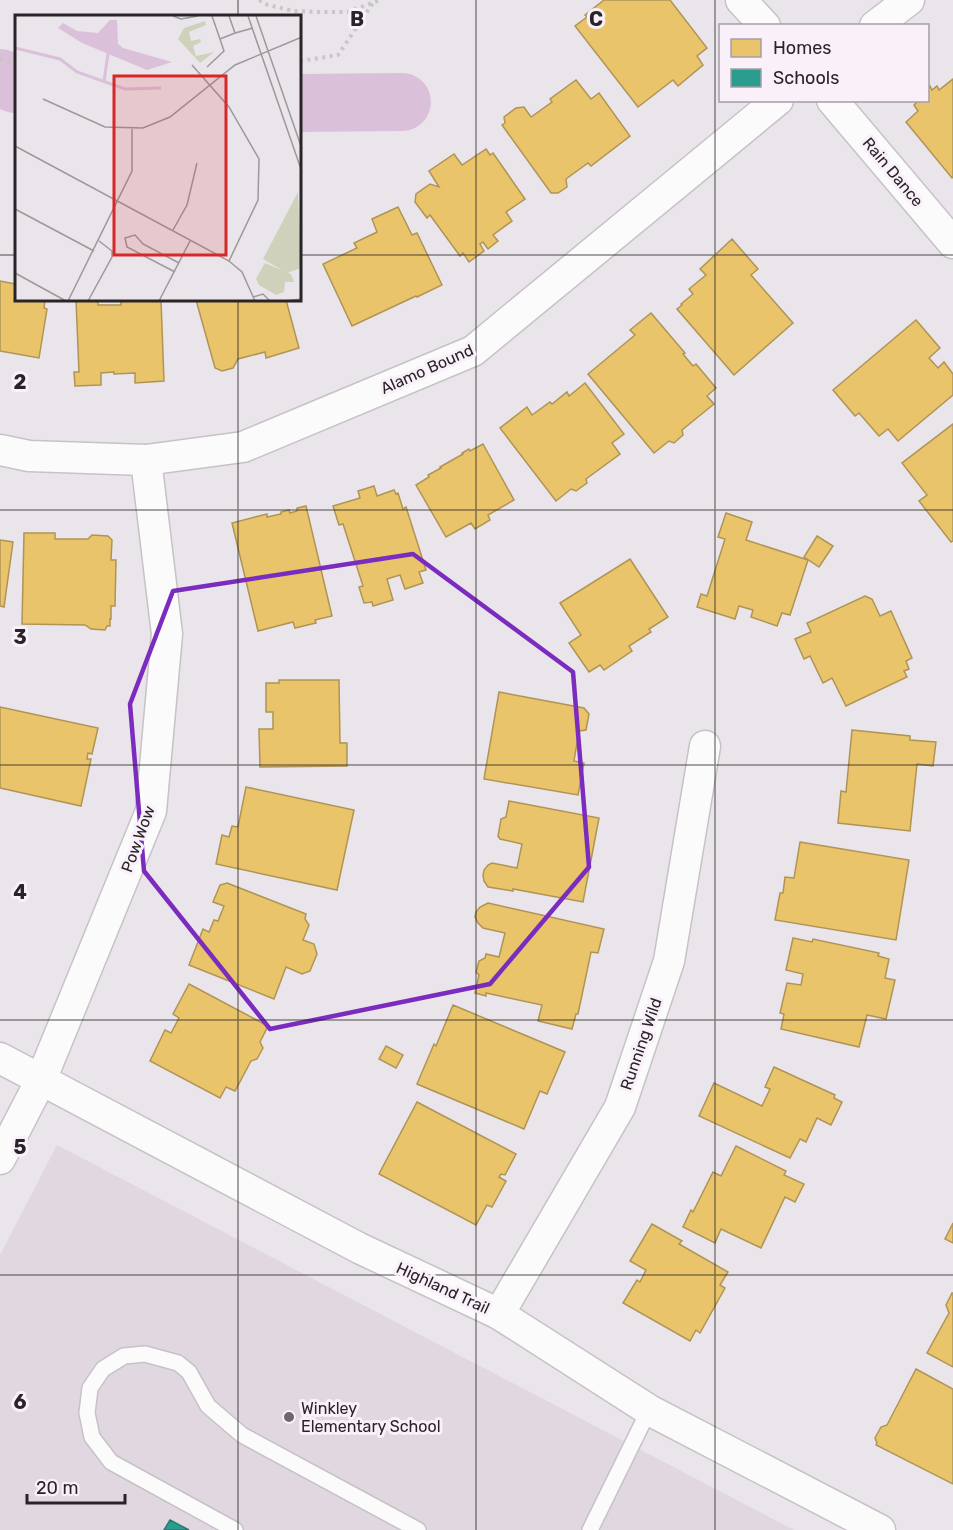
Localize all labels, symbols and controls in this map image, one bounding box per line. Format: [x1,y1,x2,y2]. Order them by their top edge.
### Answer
text: B [350,7,364,31]
text: C [589,7,603,31]
inset map [15,15,302,302]
legend [719,24,929,102]
text: Homes [773,37,831,59]
text: Schools [773,67,839,89]
street label: Rain Dance [859,134,927,210]
street label: Alamo Bound [378,340,476,398]
text: 2 [14,370,27,394]
text: 3 [13,625,27,649]
street label: Pow Wow [117,803,159,875]
text: 4 [13,880,27,904]
street label: Running Wild [616,995,666,1093]
text: 5 [14,1135,27,1159]
street label: Highland Trail [393,1258,493,1318]
text: 6 [13,1390,27,1414]
place label: Winkley Elementary School [301,1399,441,1436]
marker: Winkley Elementary School [282,1410,296,1424]
scale bar [27,1467,124,1505]
text: 20 m [36,1477,78,1499]

